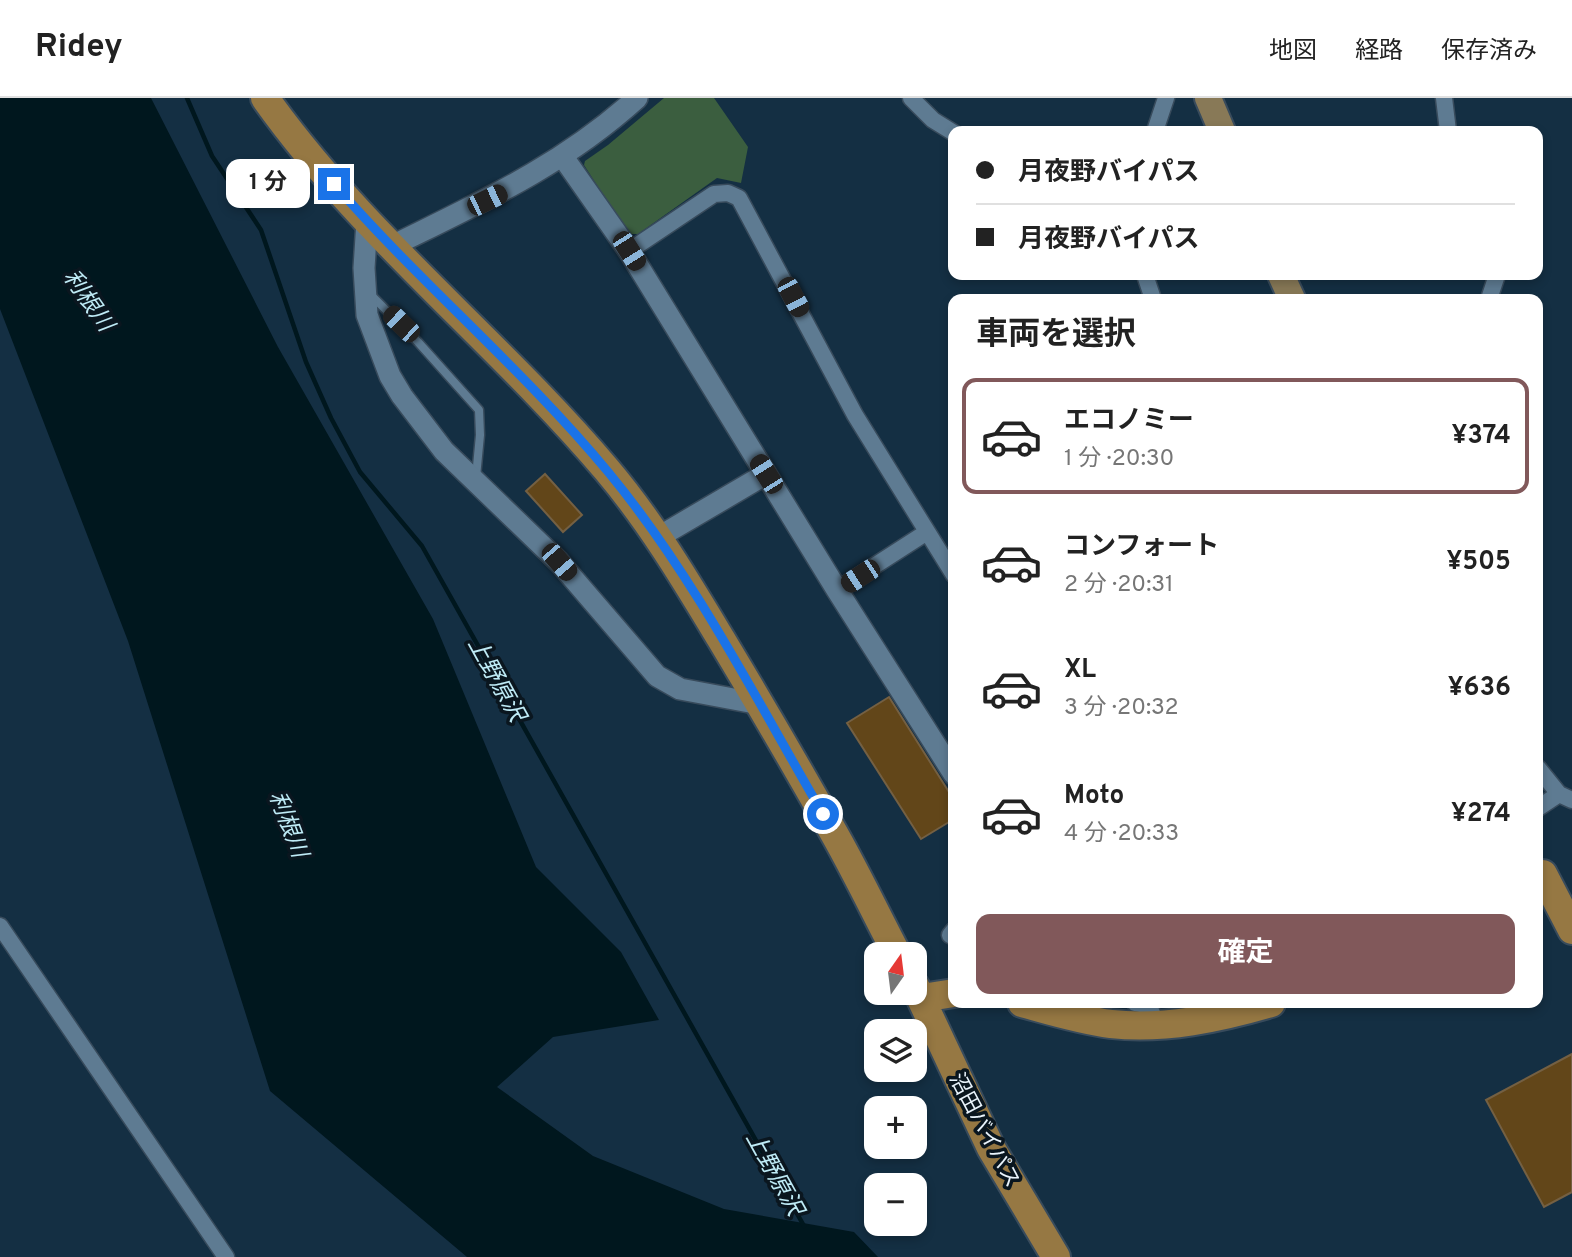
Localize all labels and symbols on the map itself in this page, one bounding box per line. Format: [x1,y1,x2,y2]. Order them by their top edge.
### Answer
callout: 1 分 [226,160,310,208]
route end [318,168,350,200]
car [464,181,511,219]
car [609,228,650,274]
water label: 利根川 [55,265,120,340]
car [774,274,813,320]
car [379,302,424,346]
car [746,451,787,497]
car [538,539,581,585]
car [837,556,884,596]
water label: 上野原沢 [460,633,531,730]
water label: 利根川 [261,787,314,865]
route start [807,798,839,830]
north arrow [864,942,928,1004]
street label: 沼田バイパス [942,1069,1025,1192]
water label: 上野原沢 [738,1127,809,1224]

